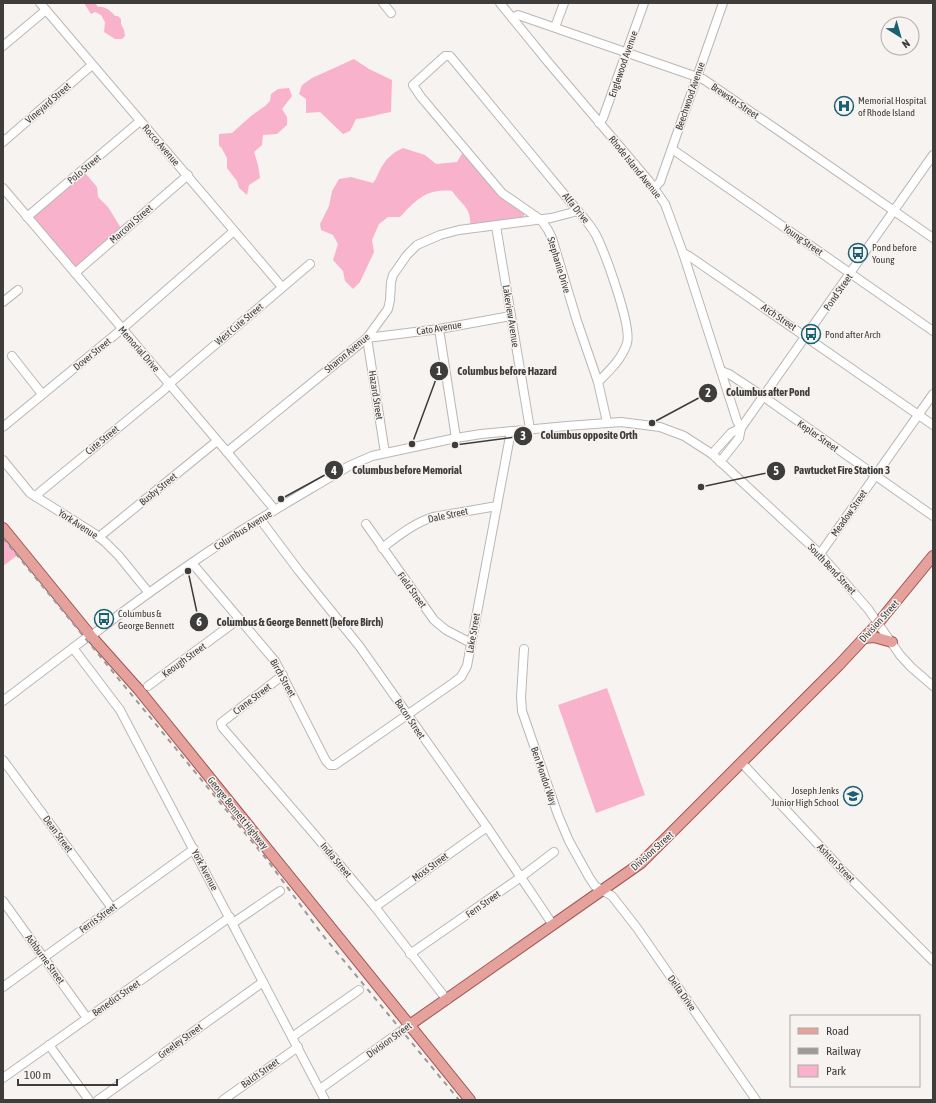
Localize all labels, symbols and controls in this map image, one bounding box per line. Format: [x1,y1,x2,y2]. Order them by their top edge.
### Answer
north arrow [880,16,920,56]
street label: Englewood Avenue [606,29,640,99]
text: N [900,37,912,51]
street label: Beechwood Avenue [673,60,707,132]
street label: Vineyard Street [23,80,73,126]
street label: Brewster Street [709,81,761,121]
hospital icon: Memorial Hospital of Rhode Island [833,95,855,117]
place label: Memorial Hospital of Rhode Island [858,95,927,118]
street label: Rocco Avenue [140,122,182,168]
street label: Rhode Island Avenue [606,134,664,201]
street label: Polo Street [65,152,103,186]
street label: Alfa Drive [560,191,592,226]
street label: Marconi Street [107,202,155,246]
street label: Young Street [781,222,825,258]
street label: Stephanie Drive [545,236,573,295]
bus stop icon: Pond before Young [847,242,869,264]
place label: Pond before Young [872,242,917,265]
street label: Pond Street [821,271,855,313]
street label: Lakeview Avenue [501,284,521,348]
street label: West Cute Street [213,301,265,347]
street label: Arch Street [759,301,799,333]
street label: Cato Avenue [416,319,463,337]
bus stop icon: Pond after Arch [800,323,822,345]
street label: Memorial Drive [116,324,162,374]
place label: Pond after Arch [825,329,881,340]
street label: Sharon Avenue [322,331,372,375]
street label: Dover Street [71,335,113,372]
callout: Columbus before Hazard [429,359,565,382]
text: 1 [436,364,442,378]
text: Columbus before Hazard [457,365,557,377]
street label: Hazard Street [367,370,385,421]
callout: Columbus after Pond [698,381,818,404]
text: 2 [705,386,711,400]
text: Columbus after Pond [726,386,810,398]
street label: Kepler Street [795,418,841,454]
street label: Cute Street [83,423,121,457]
callout: Columbus opposite Orth [513,424,646,447]
text: 3 [520,429,526,443]
text: Columbus opposite Orth [541,429,638,441]
callout: Columbus before Memorial [324,459,470,482]
callout: Pawtucket Fire Station 3 [766,459,898,482]
text: 4 [330,464,337,478]
text: Columbus before Memorial [352,464,463,476]
text: 5 [773,464,779,478]
text: Pawtucket Fire Station 3 [794,464,890,476]
street label: Busby Street [137,470,179,507]
street label: Meadow Street [829,487,869,538]
street label: Dale Street [427,505,469,525]
street label: York Avenue [56,507,100,541]
street label: Columbus Avenue [212,508,274,552]
street label: South Bend Street [806,541,858,597]
street label: Field Street [395,570,429,610]
street label: Division Street [857,598,901,644]
bus stop icon: Columbus & George Bennett [93,608,115,630]
place label: Columbus & George Bennett [118,608,175,631]
callout: Columbus & George Bennett (before Birch) [189,611,392,634]
street label: Lake Street [464,612,482,654]
text: 6 [196,615,202,629]
text: Columbus & George Bennett (before Birch) [217,616,384,628]
street label: Keough Street [160,640,208,679]
street label: Birch Street [268,657,298,699]
street label: Crane Street [231,681,273,717]
street label: Bacon Street [393,697,427,741]
street label: Ben Mondor Way [529,745,559,807]
street label: George Bennett Highway [205,775,271,851]
place label: Joseph Jenks Junior High School [771,785,839,808]
school or university icon: Joseph Jenks Junior High School [842,785,864,807]
street label: Dean Street [41,813,75,855]
street label: Division Street [629,829,675,873]
street label: India Street [318,840,354,880]
street label: Ashton Street [815,842,857,885]
street label: York Avenue [190,848,221,893]
street label: Moss Street [410,850,450,884]
street label: Fern Street [464,888,502,920]
street label: Ferris Street [77,901,119,935]
street label: Ashburne Street [23,932,67,986]
street label: Delta Drive [666,973,699,1013]
street label: Benedict Street [90,977,142,1018]
legend [790,1015,920,1087]
street label: Division Street [364,1020,414,1060]
street label: Greeley Street [156,1021,204,1061]
text: Road [826,1024,849,1038]
text: Railway [826,1044,861,1058]
street label: Balch Street [239,1056,281,1090]
scale bar [18,1061,117,1087]
text: Park [826,1064,847,1078]
text: 100 m [24,1068,51,1082]

